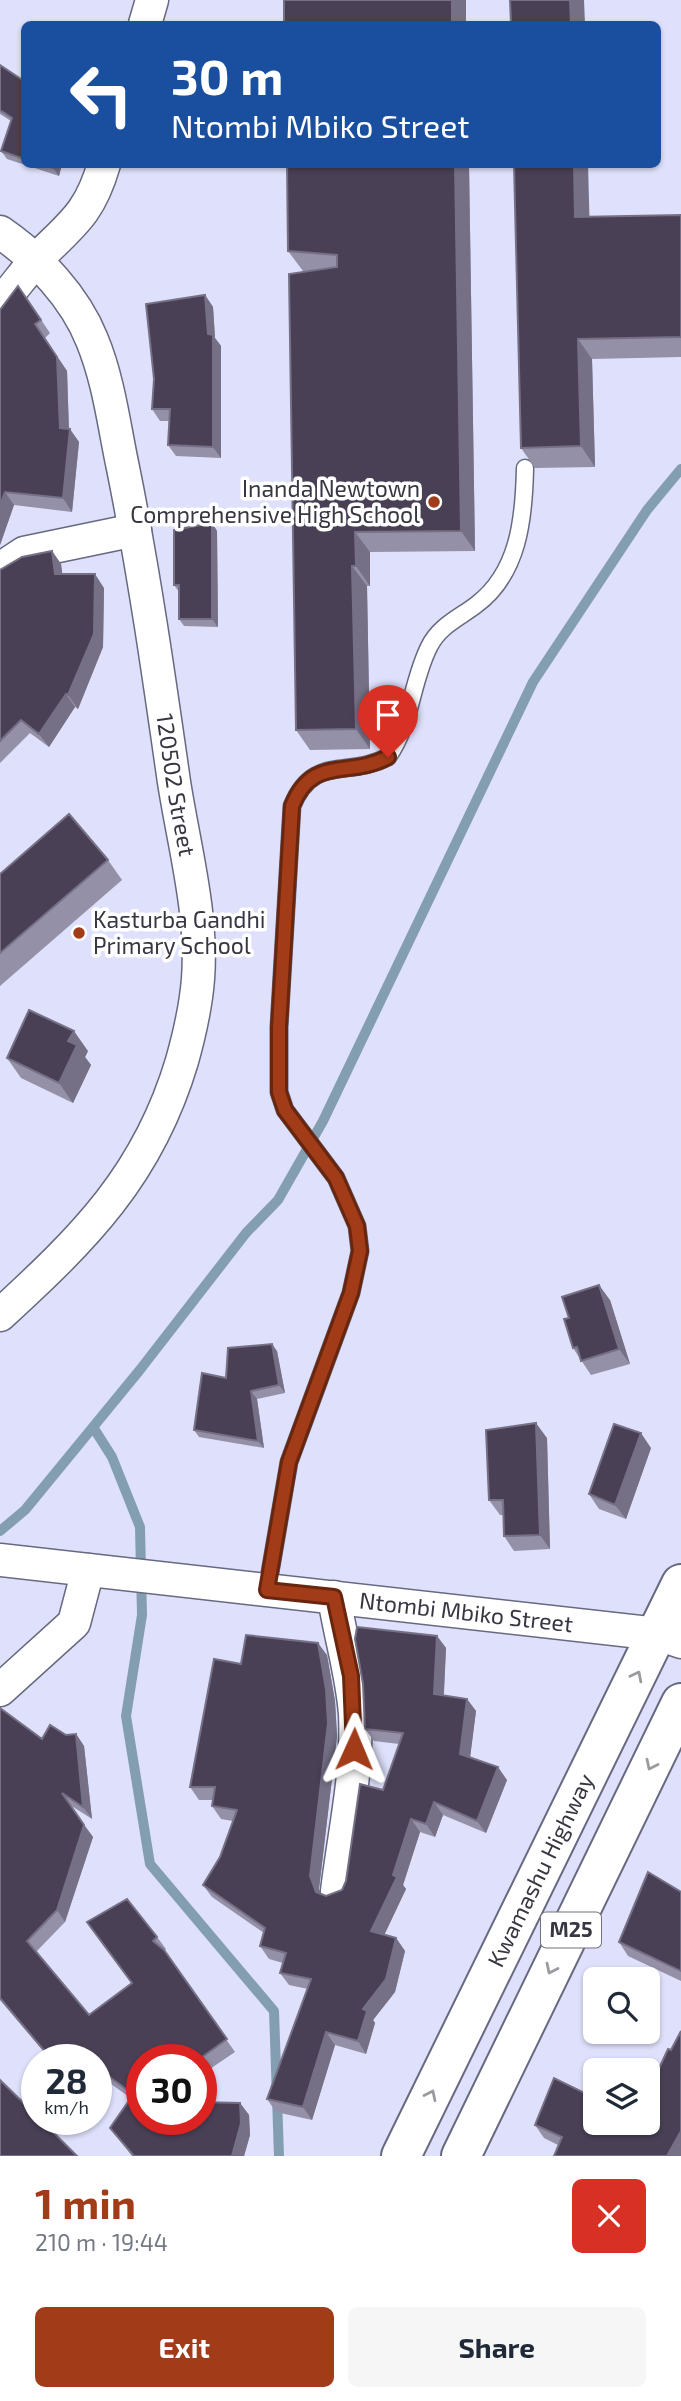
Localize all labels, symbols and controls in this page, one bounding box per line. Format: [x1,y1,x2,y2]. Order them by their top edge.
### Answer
text: 30 m [171,46,283,105]
icon: left [56,49,147,140]
text: Ntombi Mbiko Street [171,106,470,144]
place label: Inanda Newtown Comprehensive High School [130,474,420,528]
marker: Inanda Newtown Comprehensive High School [426,494,442,510]
pin [358,685,418,757]
icon: arrive [369,696,407,734]
street label: 120502 Street [151,712,202,859]
place label: Kasturba Gandhi Primary School [93,905,266,959]
marker: Kasturba Gandhi Primary School [71,925,87,941]
street label: Ntombi Mbiko Street [358,1586,575,1637]
one-way arrow [629,1671,643,1683]
position arrow [317,1712,391,1786]
one-way arrow [645,1758,659,1770]
street label: Kwamashu Highway [481,1769,599,1971]
road number: M25 [541,1912,601,1948]
one-way arrow [546,1962,560,1974]
map controls [583,1967,660,2135]
button: search [583,1967,660,2044]
speed limit sign: 30 [126,2044,217,2135]
button: layers [583,2058,660,2135]
text: 28 [45,2059,88,2101]
one-way arrow [423,2090,437,2102]
text: km/h [44,2096,89,2118]
text: 1 min [35,2177,136,2227]
button: close [572,2179,646,2253]
text: 210 m · 19:44 [35,2228,168,2256]
button: Exit [35,2307,334,2387]
button: Share [348,2307,646,2387]

